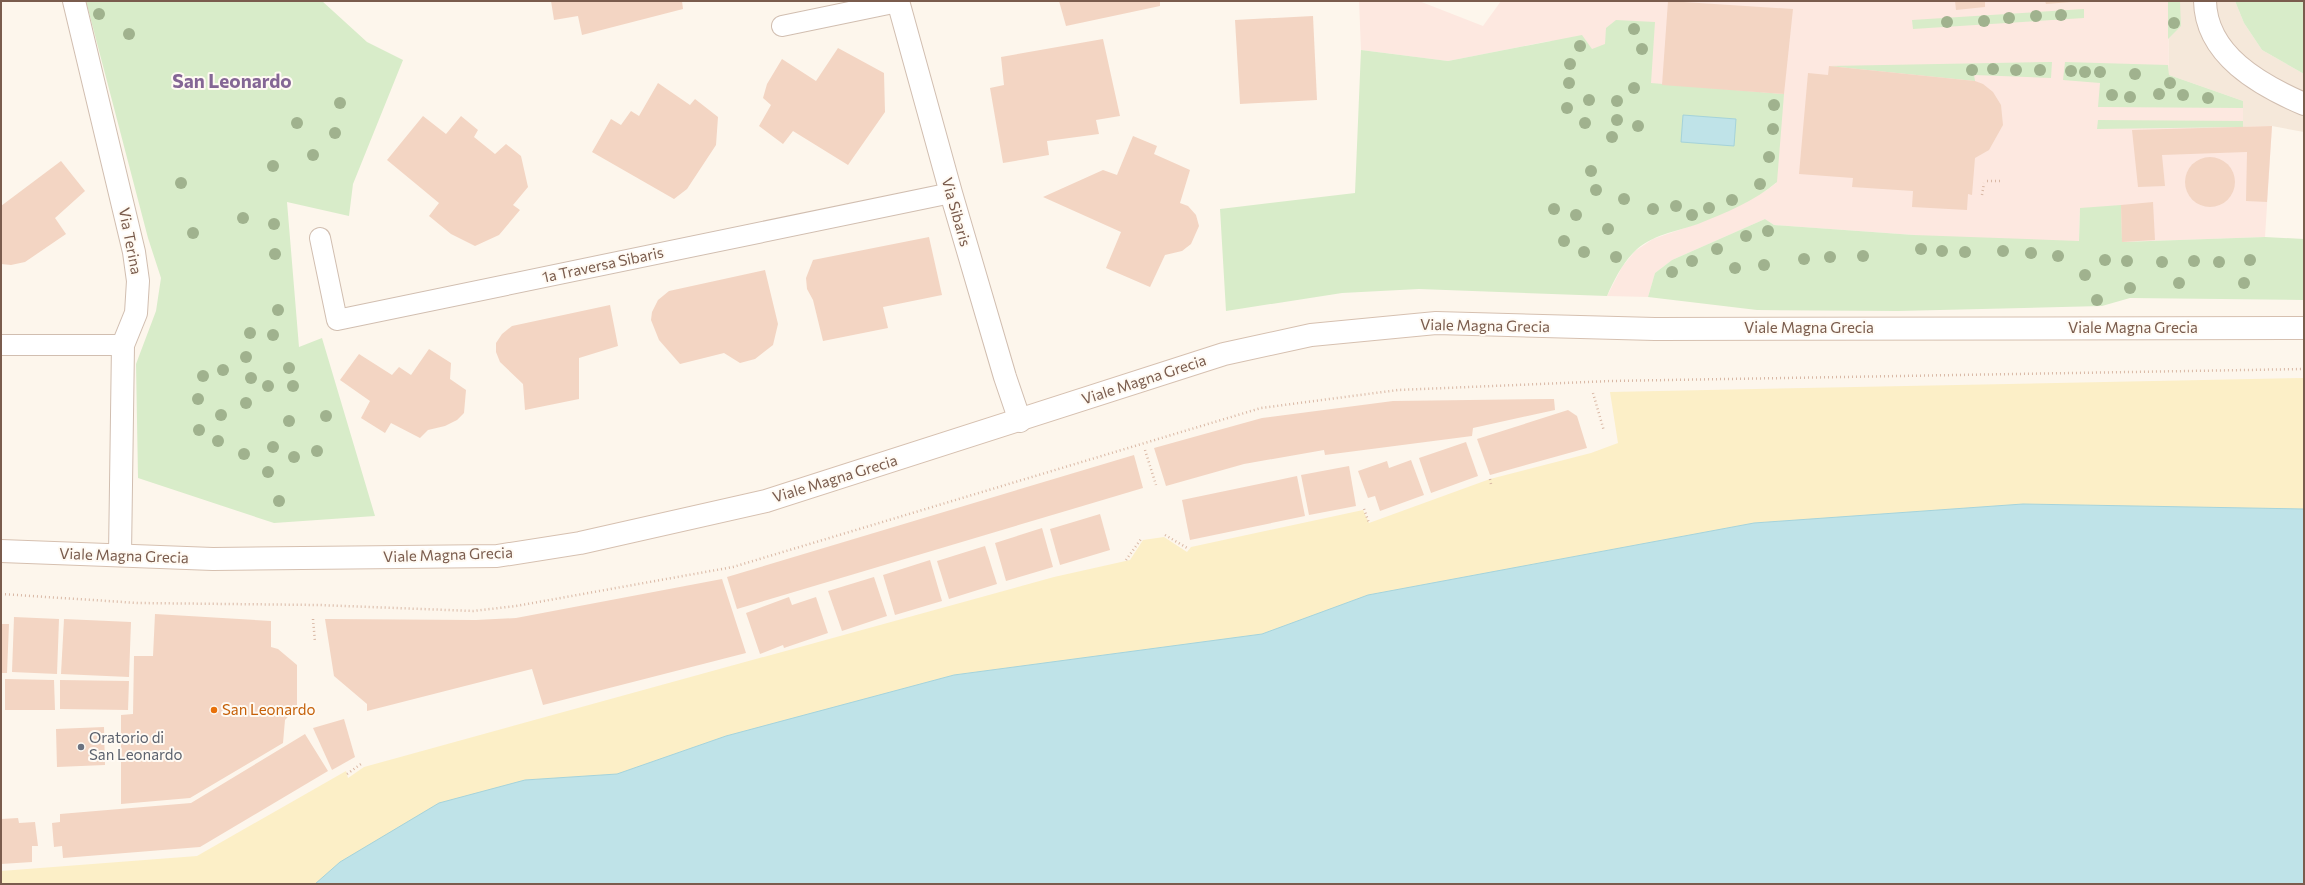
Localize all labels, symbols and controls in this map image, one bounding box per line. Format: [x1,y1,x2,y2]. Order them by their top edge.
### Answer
district label: San Leonardo [172,69,292,92]
street label: Via Sibaris [939,175,975,248]
street label: Via Terina [116,206,146,276]
street label: 1a Traversa Sibaris [540,242,665,286]
street label: Viale Magna Grecia [1420,315,1550,335]
street label: Viale Magna Grecia [1744,318,1874,336]
street label: Viale Magna Grecia [2068,318,2198,336]
street label: Viale Magna Grecia [1079,350,1208,408]
street label: Viale Magna Grecia [770,450,899,506]
street label: Viale Magna Grecia [383,543,513,565]
street label: Viale Magna Grecia [59,544,189,566]
place label: San Leonardo [222,700,315,718]
marker: San Leonardo [209,705,219,715]
place label: Oratorio di San Leonardo [89,728,182,763]
marker: Oratorio di San Leonardo [76,742,86,752]

